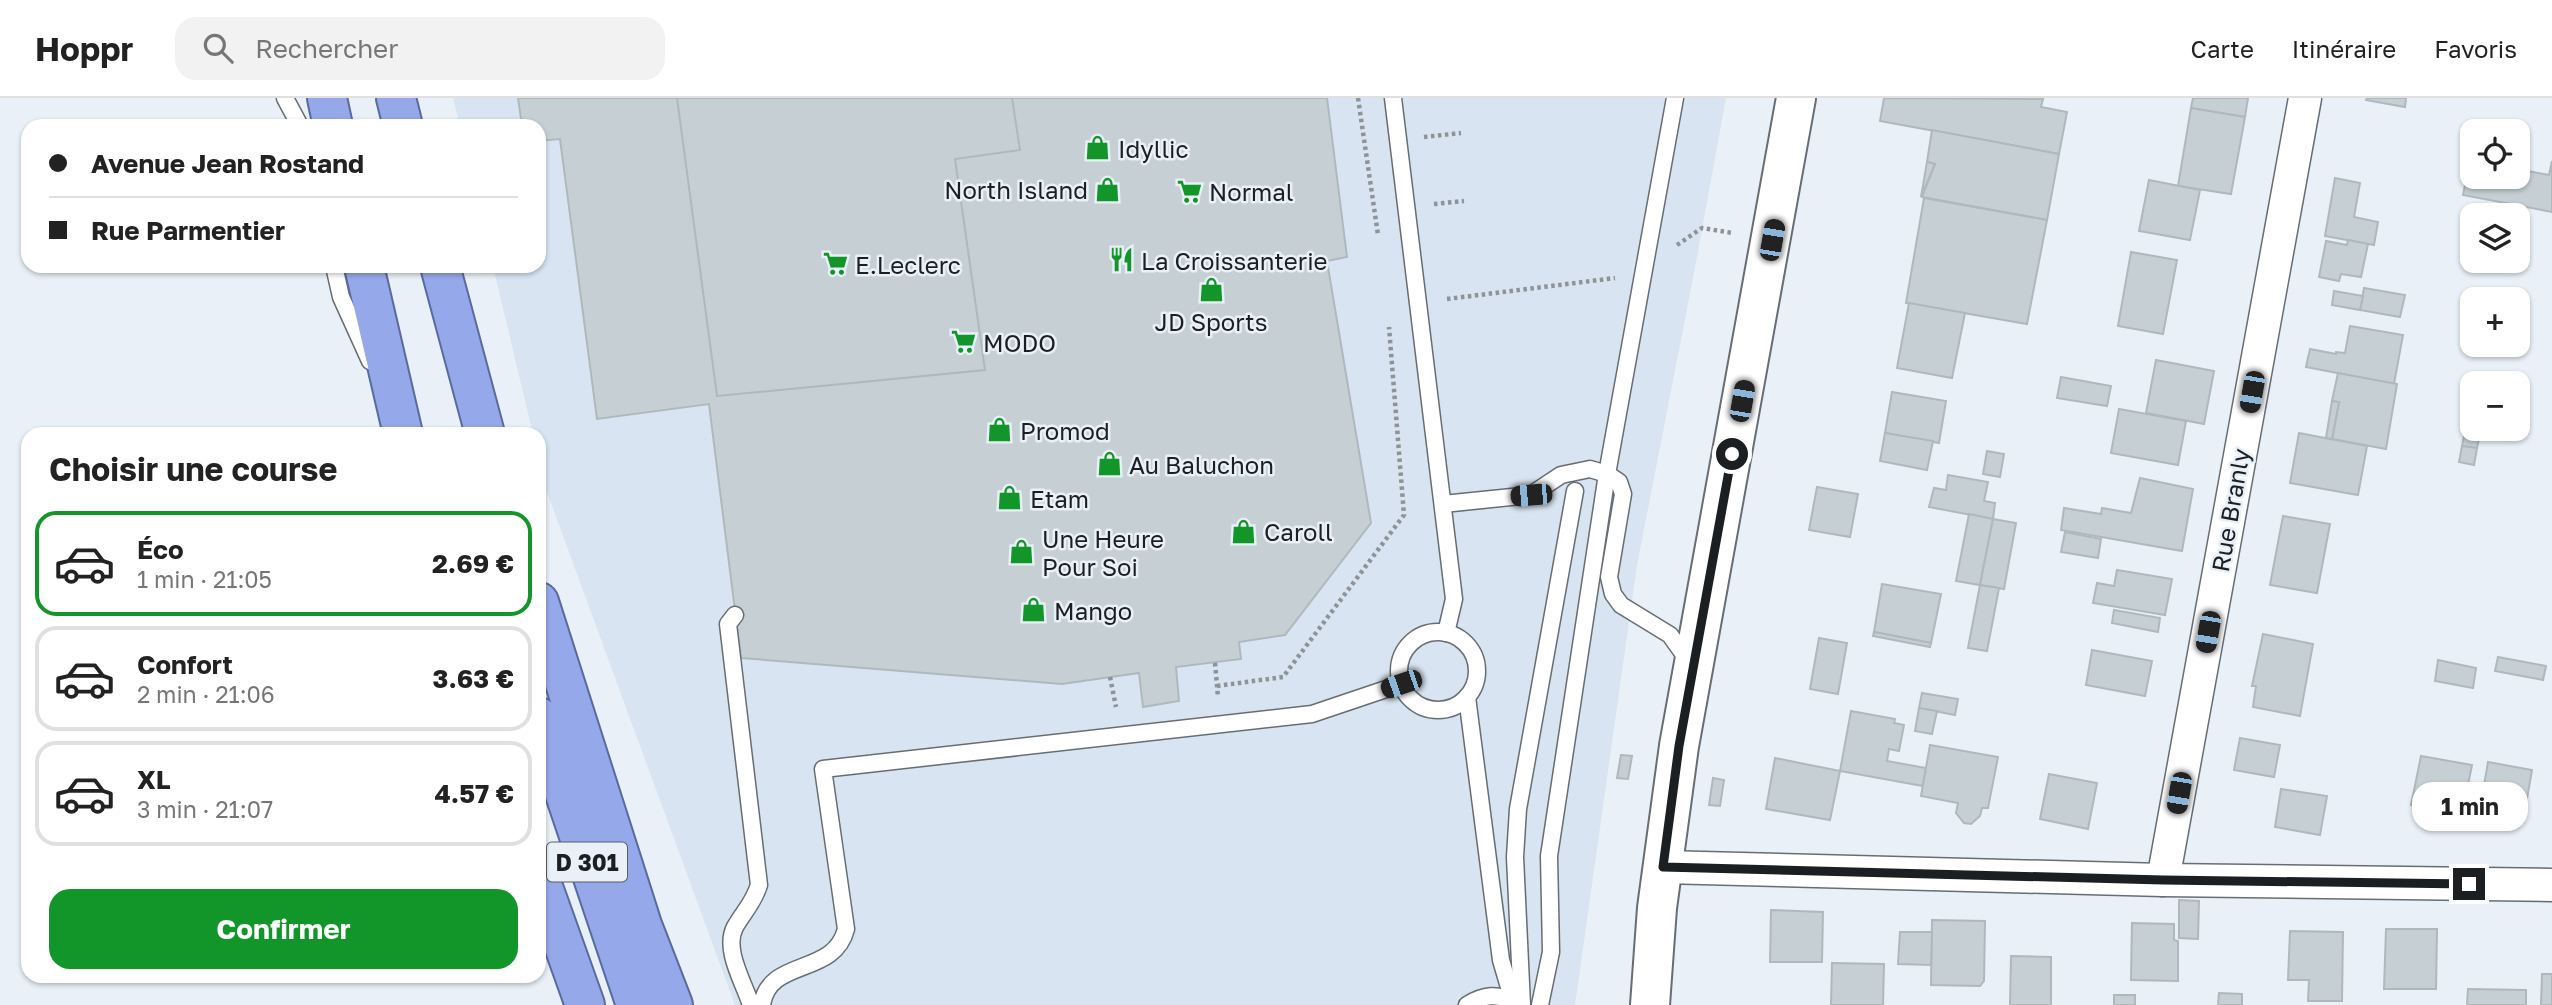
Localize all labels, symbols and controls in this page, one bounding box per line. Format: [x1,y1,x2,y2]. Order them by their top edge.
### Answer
search box [175,17,665,80]
text: Hoppr [35,29,133,68]
icon: search [199,29,237,67]
text: Rechercher [255,33,398,64]
text: Carte [2191,34,2254,63]
text: Itinéraire [2292,34,2396,63]
text: Favoris [2434,34,2517,63]
map controls [2460,119,2530,441]
button: locate [2460,119,2530,189]
shop icon: Idyllic [1084,134,1112,162]
place label: Idyllic [1118,134,1189,163]
text: Avenue Jean Rostand [91,148,364,179]
place label: North Island [944,175,1088,204]
shop icon: North Island [1094,175,1122,203]
supermarket icon: Normal [1175,177,1203,205]
place label: Normal [1209,177,1293,206]
button: layers [2460,203,2530,273]
text: Rue Parmentier [91,215,285,246]
car [1759,217,1786,263]
restaurant icon: La Croissanterie [1107,246,1135,274]
place label: La Croissanterie [1141,246,1328,275]
supermarket icon: E.Leclerc [821,250,849,278]
place label: E.Leclerc [855,250,961,279]
shop icon: JD Sports [1197,276,1225,304]
button: + [2460,287,2530,357]
place label: JD Sports [1155,307,1267,336]
supermarket icon: MODO [949,328,977,356]
place label: MODO [983,328,1056,357]
car [2239,369,2266,415]
button: − [2460,371,2530,441]
car [1729,378,1756,424]
shop icon: Promod [986,416,1014,444]
place label: Promod [1020,416,1110,445]
route start [1716,438,1748,470]
street label: Rue Branly [2205,446,2255,574]
text: Choisir une course [49,450,337,488]
shop icon: Au Baluchon [1095,450,1123,478]
place label: Au Baluchon [1129,450,1274,479]
car [1510,483,1553,507]
shop icon: Etam [996,484,1024,512]
place label: Etam [1030,484,1089,513]
shop icon: Caroll [1230,517,1258,545]
place label: Caroll [1264,517,1333,546]
place label: Une Heure Pour Soi [1042,524,1164,581]
icon: car [53,532,116,595]
text: Éco [137,534,184,565]
shop icon: Une Heure Pour Soi [1008,538,1036,566]
text: 2.69 € [432,548,514,579]
text: 1 min · 21:05 [137,565,272,593]
shop icon: Mango [1020,596,1048,624]
place label: Mango [1054,596,1132,625]
car [2195,609,2222,655]
icon: car [53,647,116,710]
text: Confort [137,649,233,680]
text: 3.63 € [433,663,514,694]
car [1378,667,1425,701]
text: 2 min · 21:06 [137,680,275,708]
icon: car [53,762,116,825]
text: XL [137,764,171,795]
car [2166,770,2193,816]
text: 4.57 € [435,778,514,809]
callout: 1 min [2411,782,2527,832]
text: 1 min [2441,792,2499,820]
text: 3 min · 21:07 [137,795,273,823]
road number: D 301 [547,842,627,882]
route end [2453,868,2485,900]
button: Confirmer [49,889,518,969]

